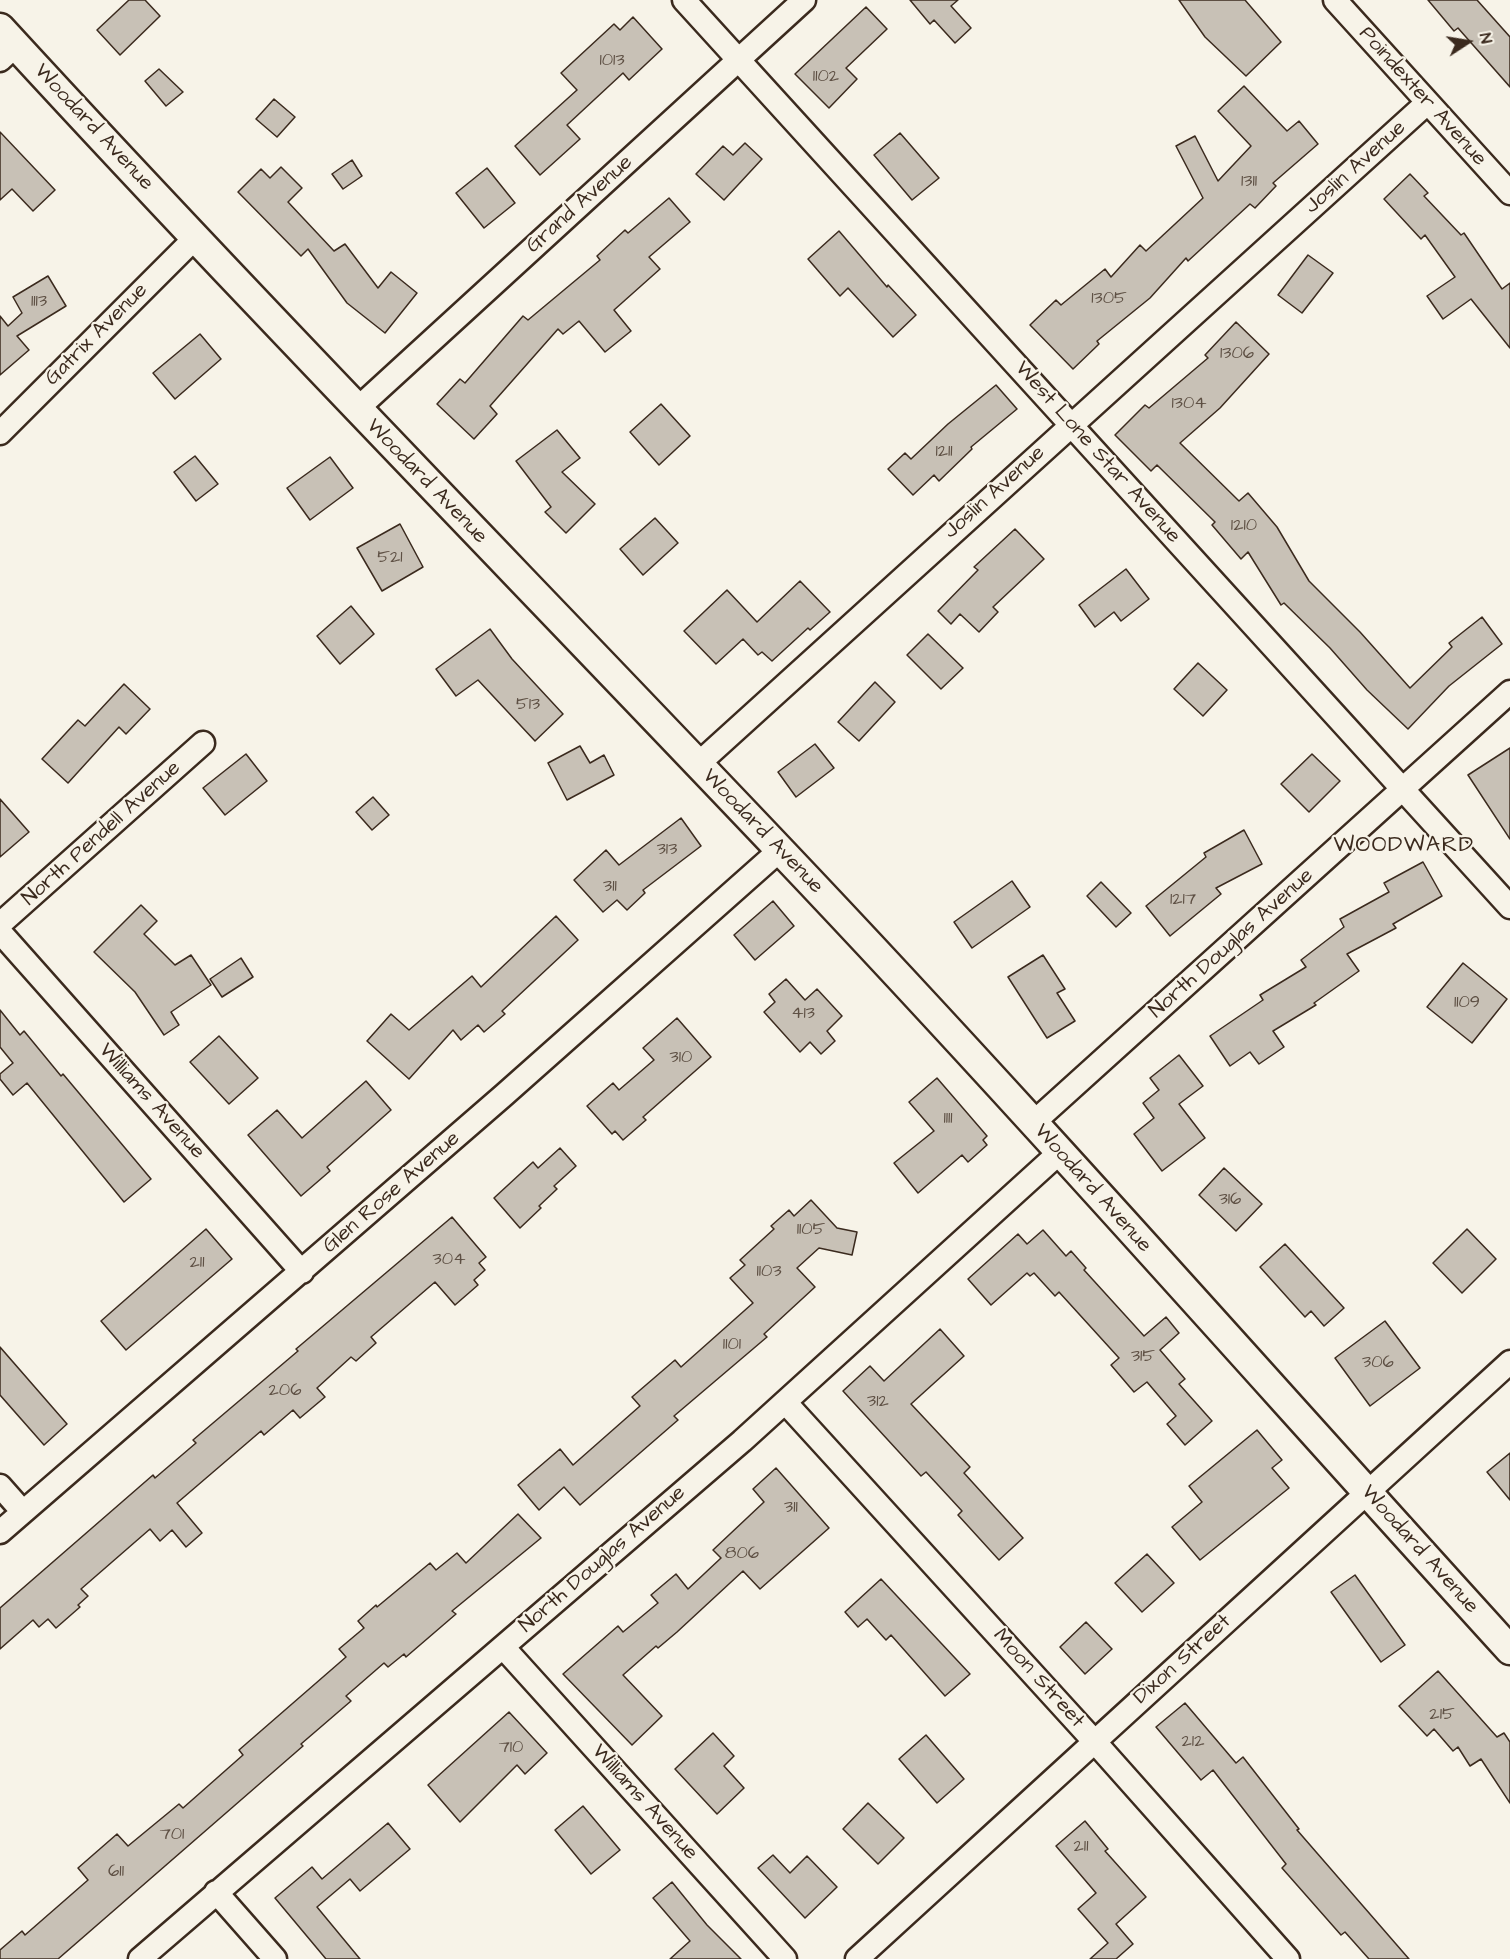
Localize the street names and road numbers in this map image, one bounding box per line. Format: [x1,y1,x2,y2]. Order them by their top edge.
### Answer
street label: Poindexter Avenue [1353,22,1491,172]
street label: Woodard Avenue [28,60,158,196]
street label: Joslin Avenue [1300,116,1412,220]
street label: Grand Avenue [522,151,638,259]
street label: Gatrix Avenue [40,278,154,392]
street label: West Lone Star Avenue [1009,357,1185,549]
street label: Woodard Avenue [360,414,492,550]
street label: Joslin Avenue [939,441,1051,545]
street label: North Pendell Avenue [18,756,186,912]
street label: Woodard Avenue [696,764,828,900]
street label: North Douglas Avenue [1145,864,1319,1024]
street label: Williams Avenue [92,1039,210,1165]
street label: Woodard Avenue [1028,1120,1156,1258]
street label: Glen Rose Avenue [318,1127,466,1259]
street label: North Douglas Avenue [515,1481,691,1639]
street label: Woodard Avenue [1355,1481,1483,1619]
street label: Dixon Street [1129,1610,1237,1710]
street label: Moon Street [987,1624,1089,1734]
street label: Williams Avenue [585,1740,703,1866]

